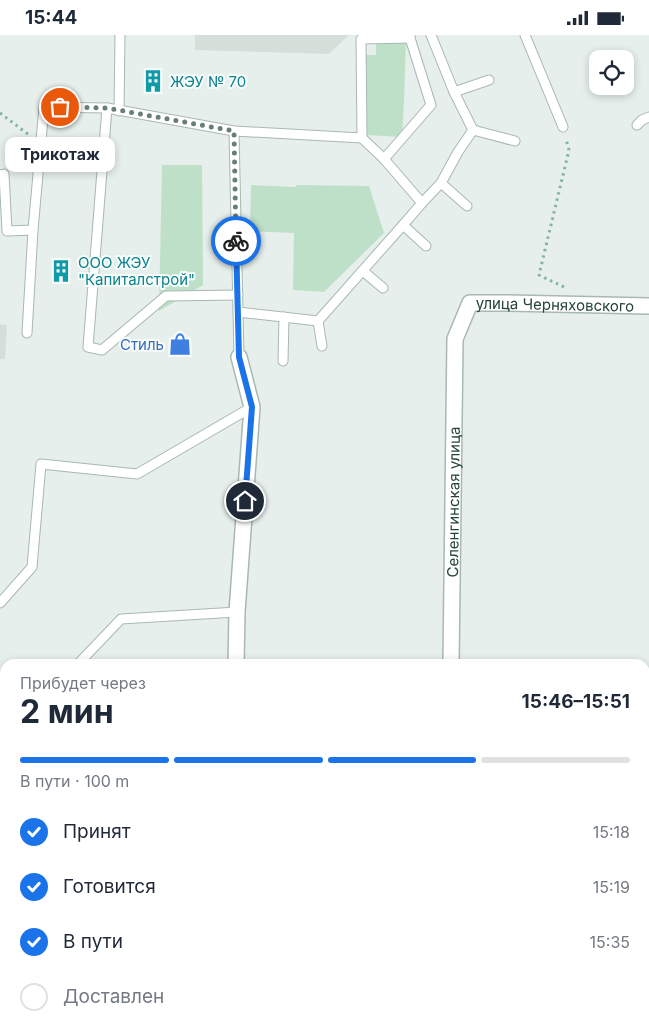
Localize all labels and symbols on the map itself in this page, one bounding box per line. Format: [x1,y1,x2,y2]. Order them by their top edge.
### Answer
building icon: ЖЭУ № 70 [140,68,166,94]
place label: ЖЭУ № 70 [170,72,246,91]
pin [39,86,81,128]
callout: Трикотаж [5,137,115,172]
courier [211,216,261,266]
place label: ООО ЖЭУ "Капиталстрой" [78,253,195,289]
building icon: ООО ЖЭУ "Капиталстрой" [48,258,74,284]
street label: улица Черняховского [476,293,634,315]
shop icon: Стиль [167,331,193,357]
place label: Стиль [120,335,164,354]
street label: Селенгинская улица [443,426,463,578]
pin [224,480,266,522]

